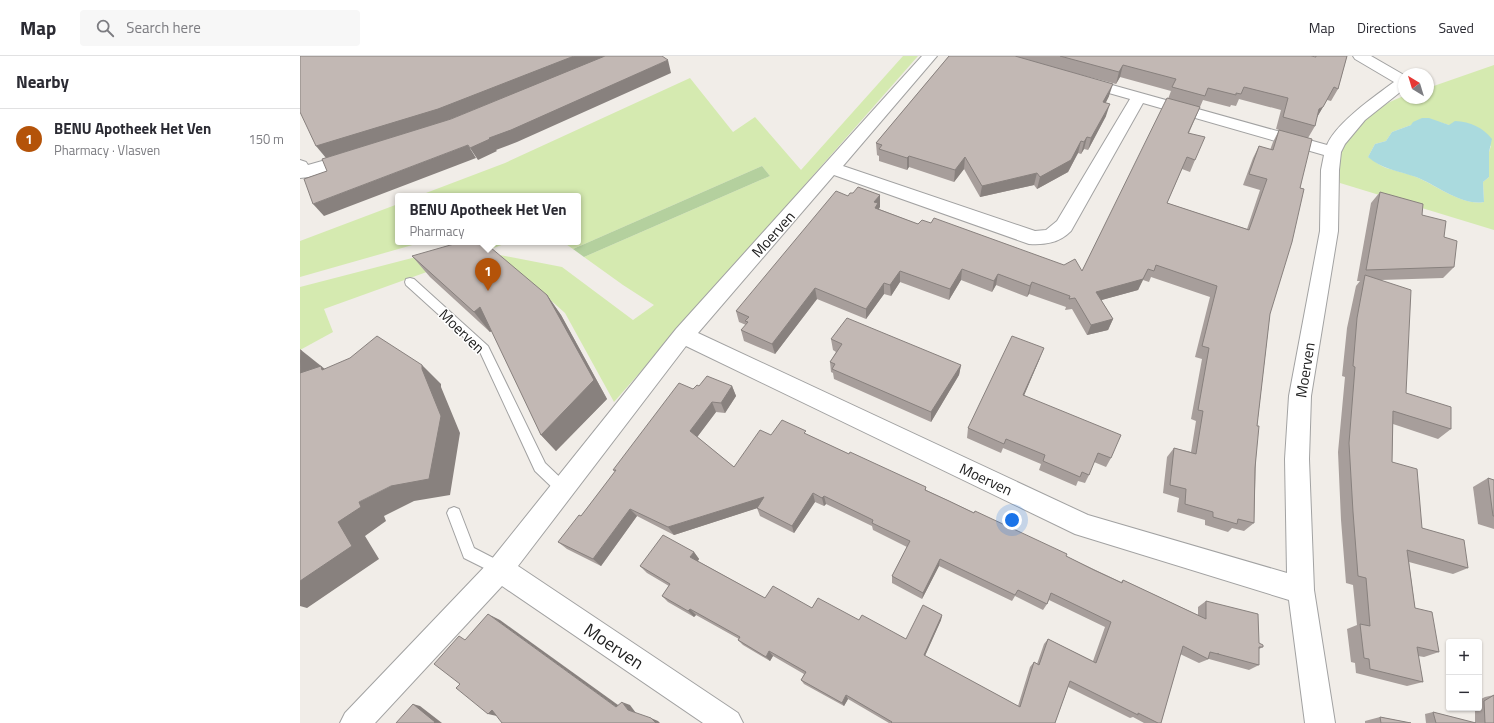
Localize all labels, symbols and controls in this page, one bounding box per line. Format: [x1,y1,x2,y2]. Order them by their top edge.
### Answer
search box [80,10,360,46]
text: Map [20,13,56,42]
text: Search here [126,16,201,39]
icon: search [94,17,116,39]
text: Map [1309,17,1335,38]
text: Directions [1357,17,1416,38]
text: Saved [1438,17,1474,38]
north arrow [1398,68,1434,104]
text: Nearby [16,69,69,95]
text: BENU Apotheek Het Ven [54,117,211,140]
text: 1 [25,129,33,149]
text: 150 m [248,129,284,149]
text: Pharmacy · Vlasven [54,140,160,160]
popup [395,193,581,245]
text: BENU Apotheek Het Ven [409,198,567,221]
street label: Moerven [746,206,800,262]
text: Pharmacy [409,221,464,241]
pin: 1 [475,258,501,291]
street label: Moerven [434,303,490,359]
street label: Moerven [1289,341,1321,399]
street label: Moerven [956,457,1016,501]
your location [1002,510,1022,530]
street label: Moerven [579,616,649,676]
map controls [1446,639,1482,711]
button: + [1446,639,1482,675]
button: − [1446,675,1482,711]

